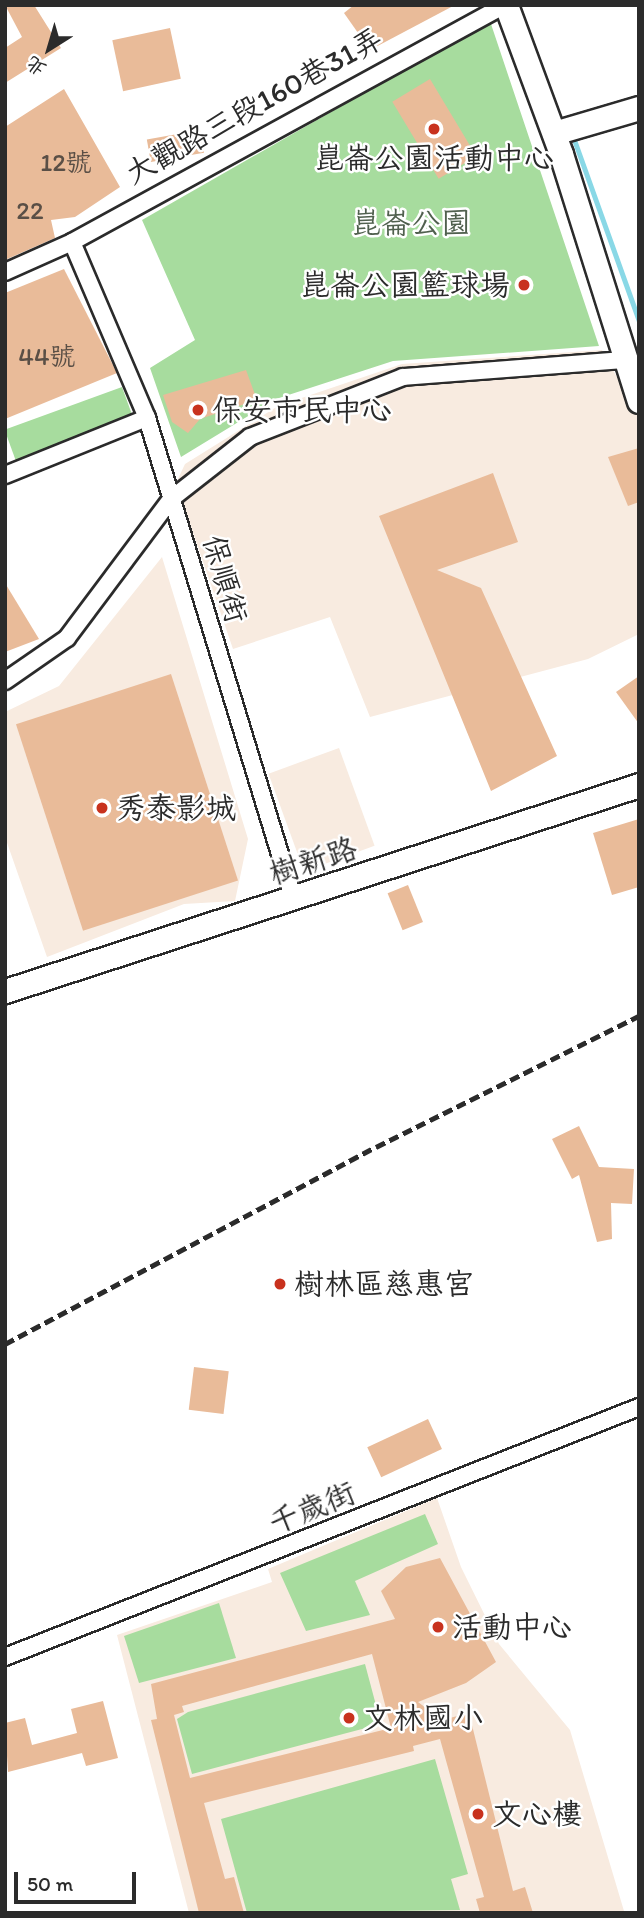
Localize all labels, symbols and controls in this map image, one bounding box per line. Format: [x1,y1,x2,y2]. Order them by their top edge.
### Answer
north arrow [14,14,84,84]
street label: 大觀路三段160巷31弄 [119,20,389,192]
text: 北 [22,51,51,81]
marker: 崑崙公園活動中心 [426,121,442,137]
place label: 崑崙公園活動中心 [314,140,554,176]
house number: 12號 [40,147,92,179]
house number: 22 [16,195,44,227]
park label: 崑崙公園 [351,205,471,241]
place label: 崑崙公園籃球場 [300,267,510,303]
marker: 崑崙公園籃球場 [516,277,532,293]
house number: 44號 [18,341,76,373]
place label: 保安市民中心 [212,392,392,428]
marker: 保安市民中心 [190,402,206,418]
street label: 保順街 [195,531,255,627]
place label: 秀泰影城 [116,790,236,826]
marker: 秀泰影城 [94,800,110,816]
street label: 樹新路 [265,830,361,892]
place label: 樹林區慈惠宮 [294,1266,474,1302]
marker: 樹林區慈惠宮 [272,1276,288,1292]
street label: 千歲街 [264,1474,360,1542]
place label: 活動中心 [452,1609,572,1645]
marker: 活動中心 [430,1619,446,1635]
place label: 文林國小 [363,1700,483,1736]
marker: 文林國小 [341,1710,357,1726]
place label: 文心樓 [492,1796,582,1832]
marker: 文心樓 [470,1806,486,1822]
scale bar [18,1858,140,1902]
text: 50 m [27,1871,73,1896]

